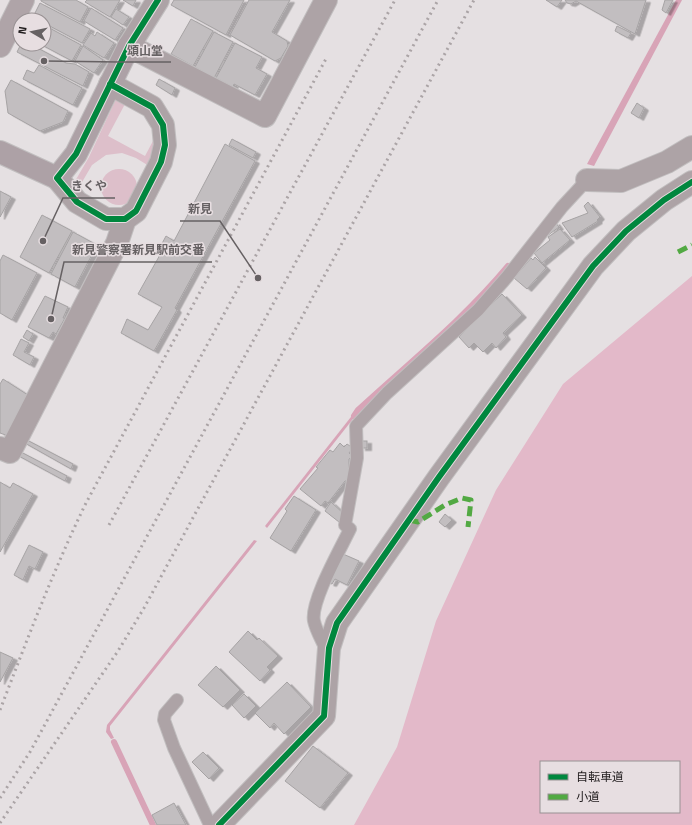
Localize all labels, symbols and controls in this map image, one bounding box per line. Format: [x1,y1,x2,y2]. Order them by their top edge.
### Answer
north arrow [12,12,52,52]
text: N [14,25,31,35]
callout: 頌山堂 [119,38,171,62]
text: 頌山堂 [127,41,163,60]
callout: きくや [63,174,115,198]
text: きくや [71,176,107,195]
callout: 新見 [180,197,220,221]
text: 新見 [188,199,212,218]
callout: 新見警察署新見駅前交番 [64,238,212,262]
text: 新見警察署新見駅前交番 [72,240,205,259]
legend [540,761,680,813]
text: 自転車道 [576,767,624,786]
text: 小道 [576,787,600,806]

